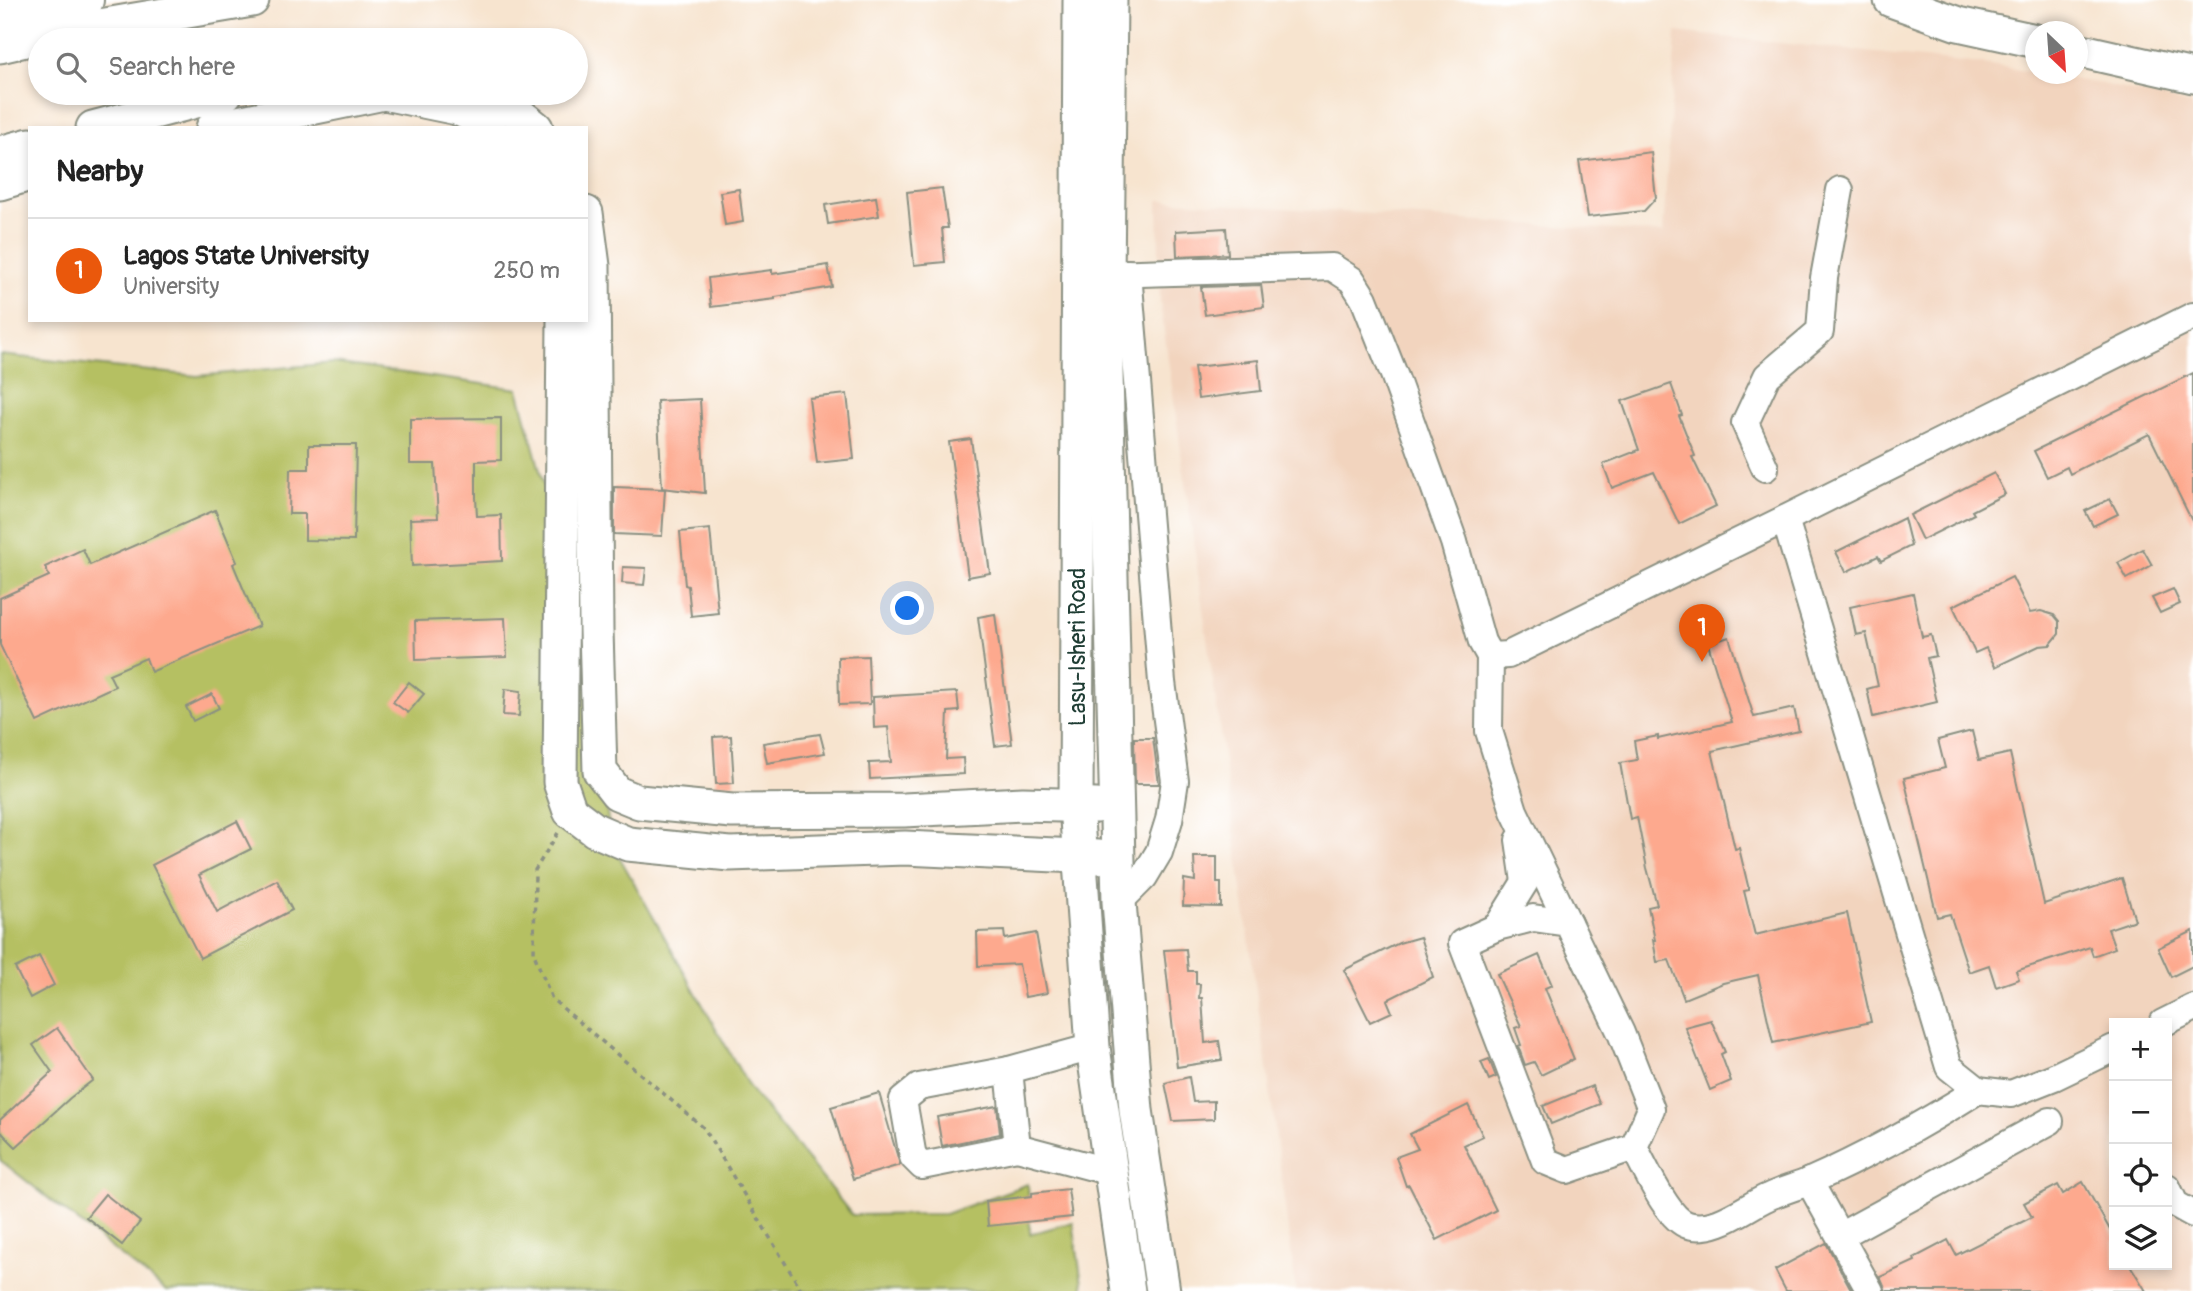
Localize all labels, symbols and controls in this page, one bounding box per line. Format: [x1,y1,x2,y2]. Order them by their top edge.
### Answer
north arrow [2025,21,2088,84]
search box [28,28,588,105]
icon: search [52,48,90,86]
text: Search here [108,51,235,83]
text: Nearby [56,153,143,190]
text: Lagos State University [123,240,369,272]
text: 1 [75,256,84,285]
text: 250 m [494,256,560,285]
text: University [123,272,219,301]
street label: Lasu-Isheri Road [1063,568,1092,726]
your location [890,591,924,625]
pin: 1 [1679,604,1725,662]
map controls [2109,1018,2172,1270]
button: + [2109,1018,2172,1081]
button: − [2109,1081,2172,1144]
button: locate [2109,1144,2172,1207]
button: layers [2109,1207,2172,1270]

